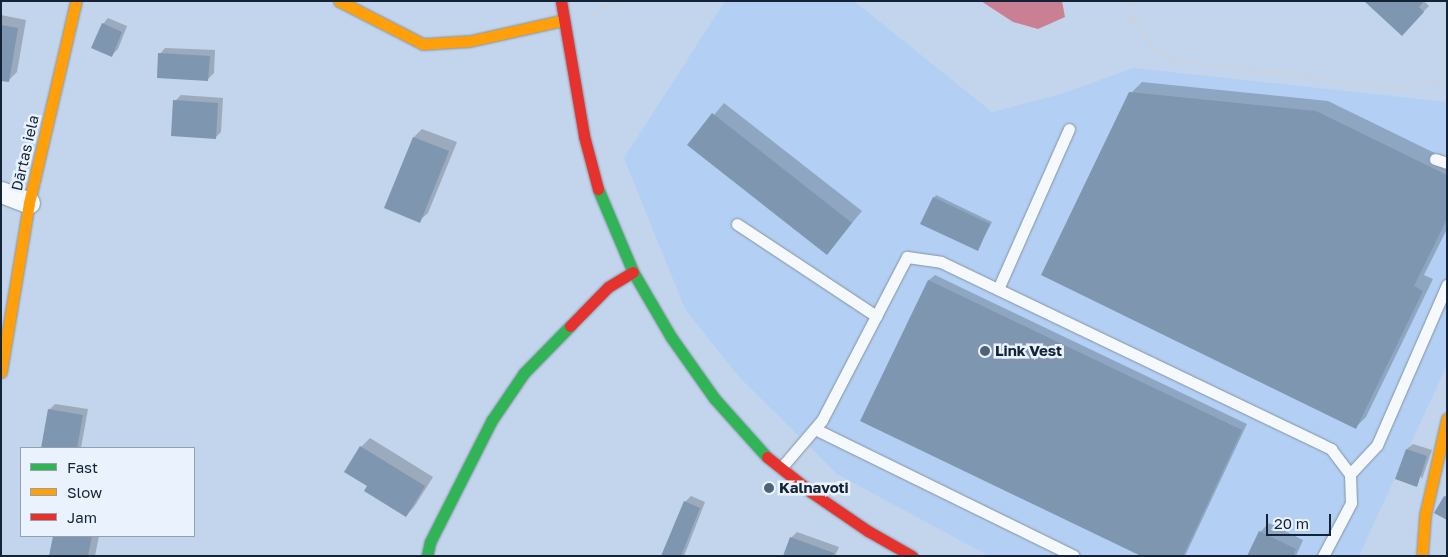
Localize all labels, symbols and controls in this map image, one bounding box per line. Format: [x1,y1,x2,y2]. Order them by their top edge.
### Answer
street label: Dārtas iela [8,113,42,193]
place label: Link Vest [995,342,1062,360]
marker: Link Vest [979,345,991,357]
legend [20,447,195,537]
text: Fast [67,458,98,476]
place label: Kalnavoti [779,479,849,497]
marker: Kalnavoti [763,482,775,494]
text: Slow [67,483,102,501]
scale bar [1268,504,1333,536]
text: Jam [67,508,97,526]
text: 20 m [1274,514,1309,532]

